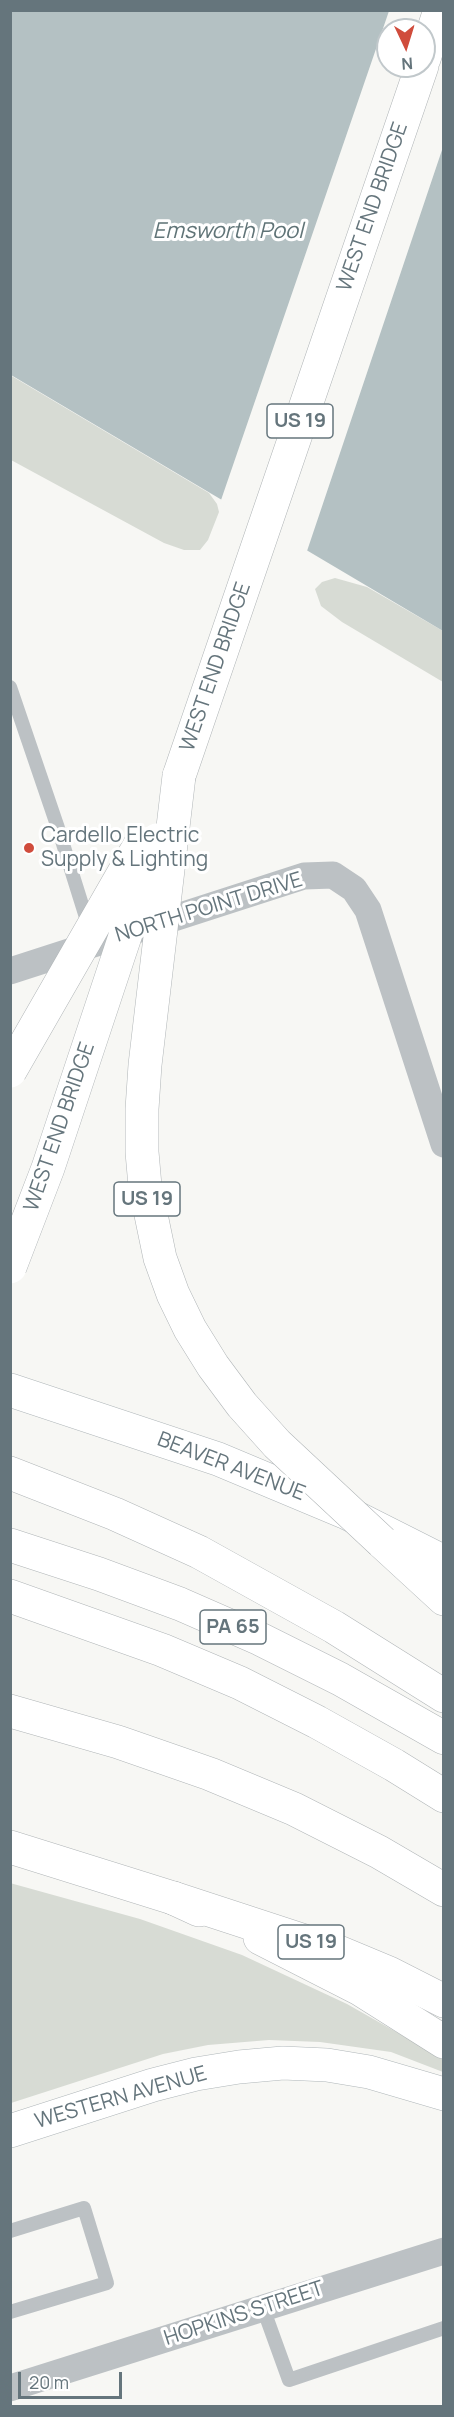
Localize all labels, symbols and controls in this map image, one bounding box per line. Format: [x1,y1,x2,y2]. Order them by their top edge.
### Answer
north arrow [376,18,436,78]
text: N [401,53,414,75]
street label: WEST END BRIDGE [332,119,414,295]
water label: Emsworth Pool [153,219,303,245]
road number: US 19 [267,404,333,438]
street label: WEST END BRIDGE [175,579,257,755]
place label: Cardello Electric Supply & Lighting [41,823,208,873]
marker: Cardello Electric Supply & Lighting [22,841,36,855]
street label: NORTH POINT DRIVE [112,867,306,949]
street label: WEST END BRIDGE [19,1039,101,1215]
road number: US 19 [114,1182,180,1216]
street label: BEAVER AVENUE [154,1427,308,1507]
road number: PA 65 [200,1610,266,1644]
road number: US 19 [278,1925,344,1959]
street label: WESTERN AVENUE [32,2061,210,2135]
street label: HOPKINS STREET [161,2276,327,2352]
scale bar [21,2360,124,2398]
text: 20 m [29,2370,69,2394]

